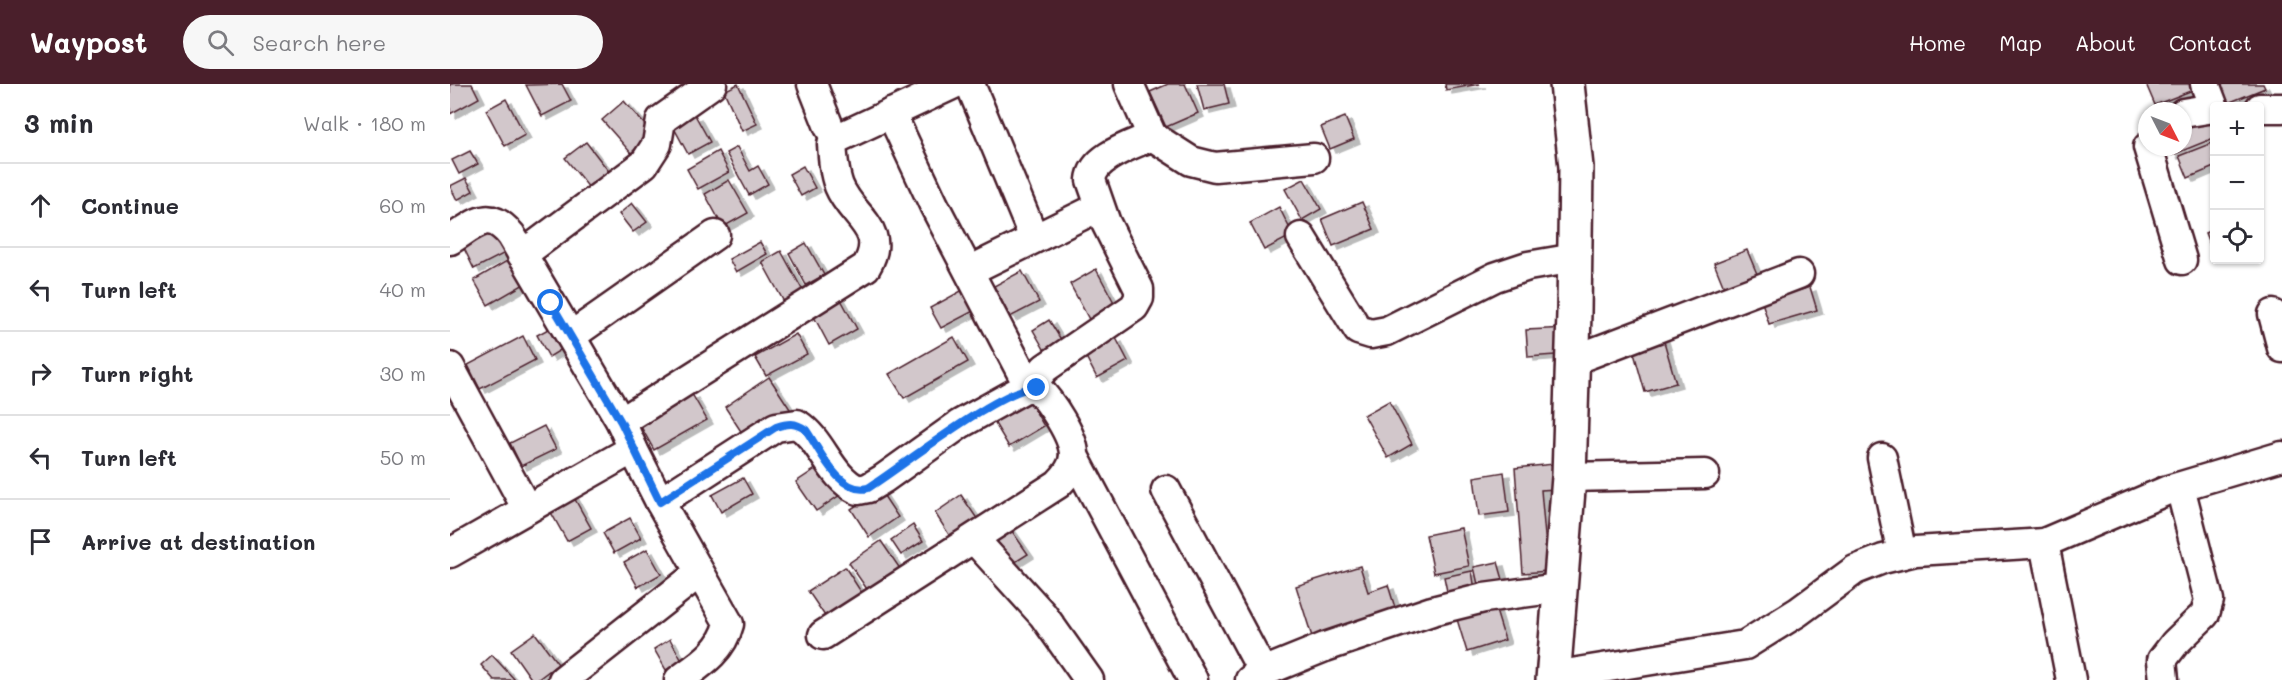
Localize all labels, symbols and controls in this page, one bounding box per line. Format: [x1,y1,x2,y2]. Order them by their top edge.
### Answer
search box [183,15,603,69]
text: Waypost [30,24,147,60]
icon: search [204,26,237,59]
text: Search here [252,28,386,57]
text: Home [1909,29,1966,56]
text: Map [1999,29,2042,56]
text: About [2075,29,2136,56]
text: Contact [2169,29,2252,56]
north arrow [2138,102,2192,156]
map controls [2210,102,2264,264]
button: + [2210,102,2264,156]
text: 3 min [24,106,93,140]
text: Walk · 180 m [303,110,426,136]
button: − [2210,156,2264,210]
icon: ahead [24,189,57,222]
text: Continue [81,191,179,220]
text: 60 m [379,192,426,218]
button: locate [2210,210,2264,264]
icon: left [24,273,57,306]
text: Turn left [81,275,177,304]
text: 40 m [380,276,426,302]
route start [537,289,563,315]
icon: right [24,357,57,390]
text: Turn right [81,359,193,388]
text: 30 m [380,360,426,386]
route end [1023,374,1049,400]
icon: left [24,441,57,474]
text: Turn left [81,443,177,472]
text: 50 m [380,444,426,470]
icon: arrive [24,525,57,558]
text: Arrive at destination [81,527,316,556]

